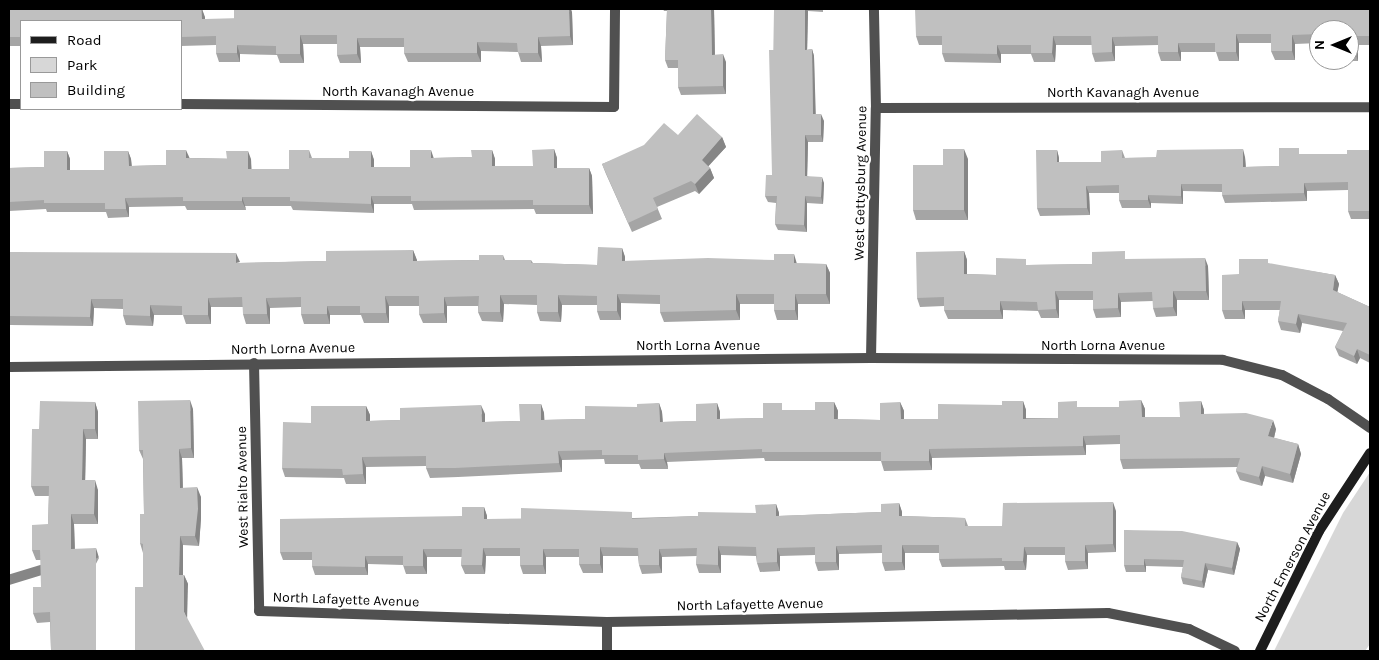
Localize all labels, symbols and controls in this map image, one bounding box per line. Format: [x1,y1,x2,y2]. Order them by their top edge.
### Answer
legend [20,20,182,110]
north arrow [1309,20,1359,70]
text: Road [67,31,102,49]
text: N [1311,40,1328,50]
text: Park [67,56,97,74]
text: Building [67,81,125,99]
street label: North Kavanagh Avenue [322,84,474,100]
street label: North Kavanagh Avenue [1047,85,1199,101]
street label: West Gettysburg Avenue [851,106,871,260]
street label: North Lorna Avenue [636,338,760,354]
street label: North Lorna Avenue [1041,338,1165,354]
street label: North Lorna Avenue [231,340,355,358]
street label: West Rialto Avenue [234,426,252,548]
street label: North Emerson Avenue [1251,489,1335,625]
street label: North Lafayette Avenue [272,589,420,611]
street label: North Lafayette Avenue [676,595,824,615]

